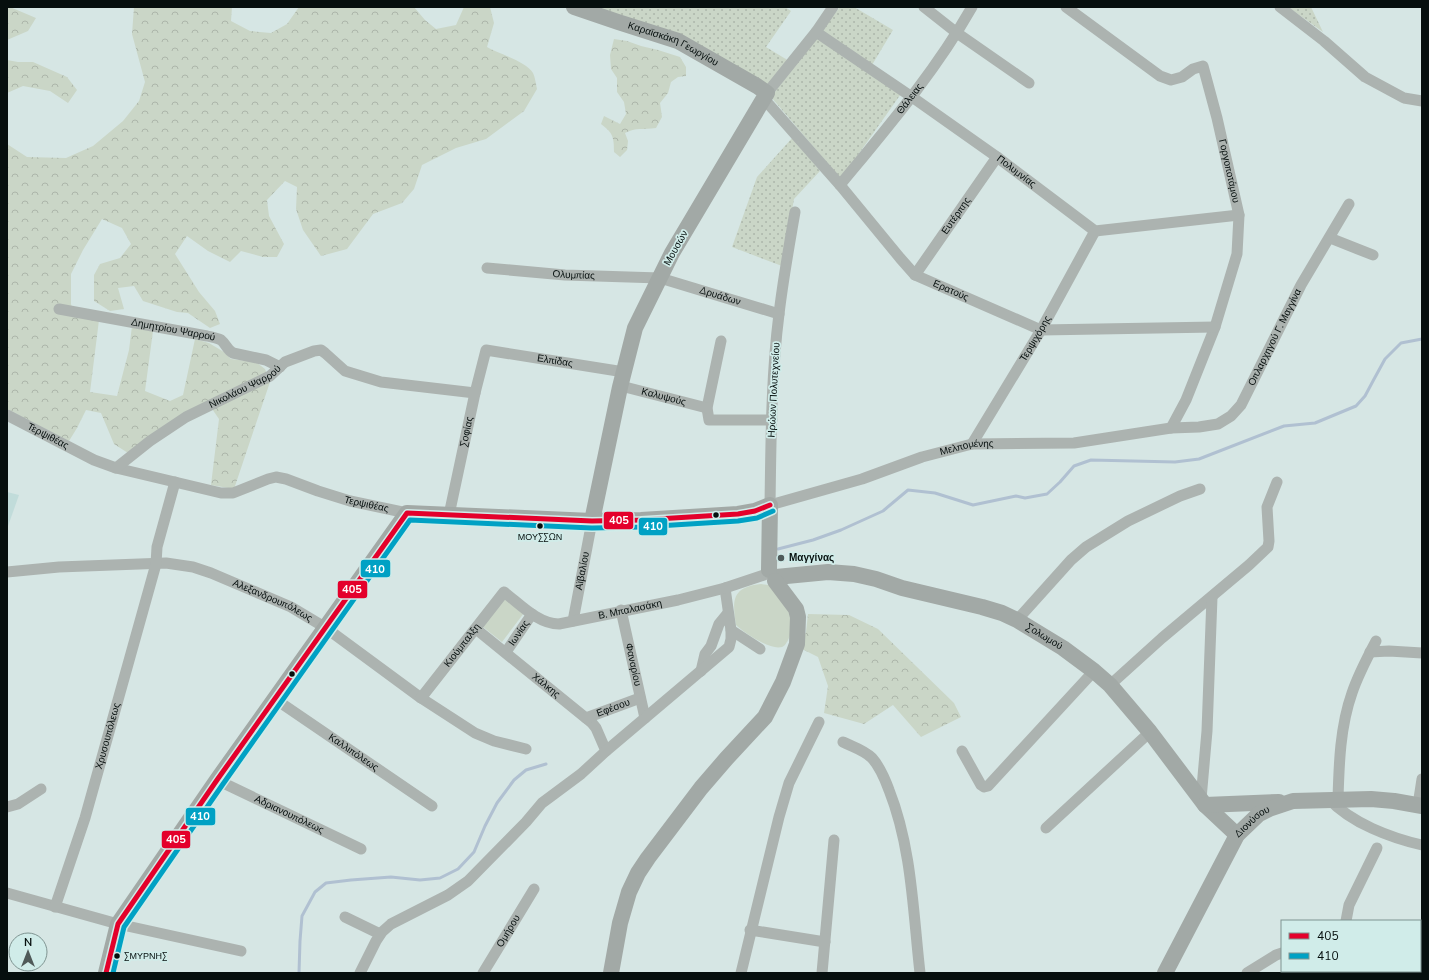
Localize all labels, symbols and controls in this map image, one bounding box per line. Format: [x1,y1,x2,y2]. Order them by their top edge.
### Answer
street label: Καραϊσκάκη Γεωργίου [626,19,721,70]
street label: Θάλειας [893,80,926,117]
street label: Γοργοποτάμου [1215,138,1243,204]
street label: Πολυμνίας [993,152,1039,191]
street label: Ευτέρπης [938,194,974,237]
street label: Μουσών [661,228,691,268]
street label: Ολυμπίας [552,267,595,283]
street label: Ερατούς [931,277,971,305]
street label: Δρυάδων [698,283,742,309]
street label: Οπλαρχηγού Γ. Μαγγίνα [1245,286,1305,388]
street label: Τερψιχόρης [1016,313,1055,364]
street label: Δημητρίου Ψαρρού [130,315,217,345]
street label: Ηρώων Πολυτεχνείου [765,342,783,438]
street label: Ελπίδας [536,351,574,371]
street label: Νικολάου Ψαρρού [206,362,284,412]
street label: Καλυψούς [640,384,688,409]
street label: Σοφίας [457,415,477,448]
street label: Τερψιθέας [25,420,71,453]
street label: Μελπομένης [938,437,994,459]
street label: Τερψιθέας [342,493,390,516]
unlabelled marker [711,510,721,520]
line badge: 405 [603,511,634,530]
text: 405 [609,513,629,528]
line badge: 410 [638,517,668,536]
text: 410 [643,519,663,534]
marker: ΜΟΥΣΣΩΝ [535,521,545,531]
place label: ΜΟΥΣΣΩΝ [518,531,562,543]
street label: Αϊβαλίου [572,551,593,591]
place label: Μαγγίνας [789,551,834,565]
marker: Μαγγίνας [776,553,786,563]
line badge: 410 [360,559,391,578]
text: 410 [365,562,385,577]
street label: Αλεξανδρουπόλεως [230,576,315,625]
line badge: 405 [337,580,368,599]
text: 405 [342,582,362,597]
street label: Β. Μπαλασάκη [597,596,663,623]
street label: Ιωνίας [505,617,533,649]
street label: Κιούμπαλξη [441,620,484,670]
street label: Σολωμού [1023,620,1065,653]
street label: Φαναρίου [622,642,645,687]
unlabelled marker [287,669,297,679]
street label: Χάλκης [529,670,563,702]
street label: Εφέσου [594,695,632,721]
street label: Χρυσουπόλεως [92,701,124,771]
street label: Καλλιπόλεως [326,730,382,775]
street label: Αδριανουπόλεως [252,792,326,837]
street label: Διονύσου [1231,803,1272,841]
line badge: 410 [185,807,216,826]
text: 410 [190,809,210,824]
line badge: 405 [161,830,191,849]
text: 405 [166,832,186,847]
street label: Ομήρου [493,912,524,950]
legend [1281,920,1421,972]
text: 405 [1317,928,1339,944]
north arrow [8,932,48,972]
text: N [24,935,32,950]
text: 410 [1317,948,1339,964]
place label: ΣΜΥΡΝΗΣ [124,950,167,962]
marker: ΣΜΥΡΝΗΣ [112,951,122,961]

